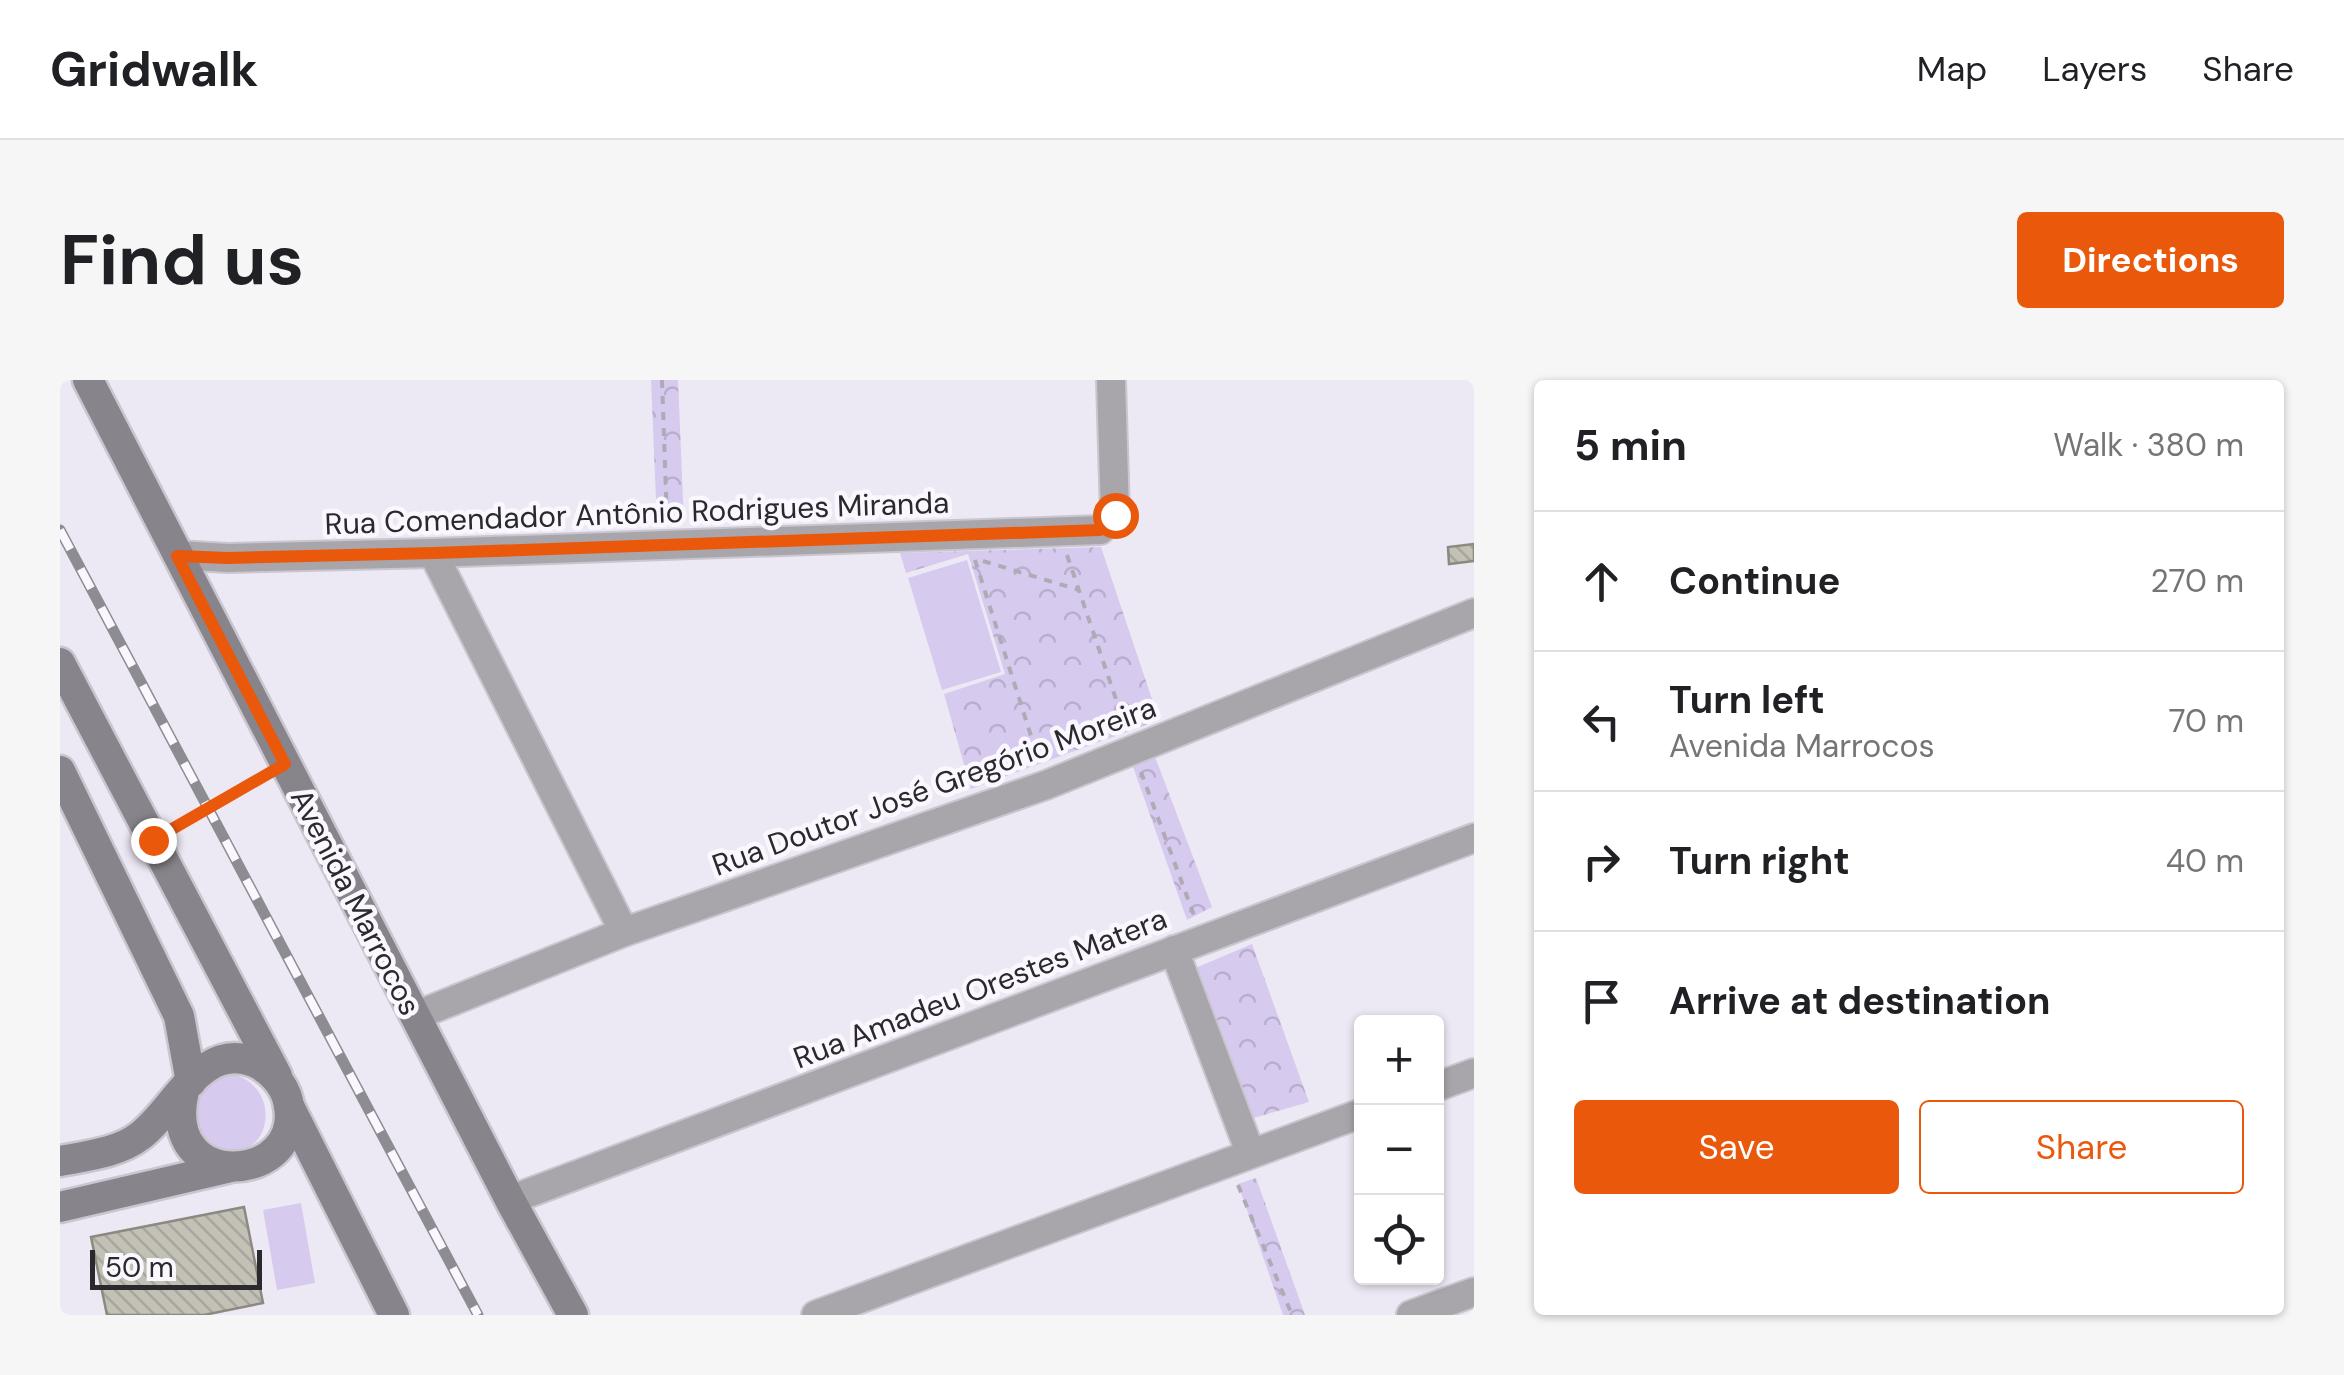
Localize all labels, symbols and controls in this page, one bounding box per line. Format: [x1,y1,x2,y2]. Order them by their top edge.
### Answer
text: Gridwalk [50,38,258,101]
text: Map [1917,46,1987,92]
text: Layers [2042,46,2147,92]
text: Share [2202,46,2294,92]
button: Directions [2017,212,2284,308]
text: Find us [60,215,304,306]
text: 5 min [1574,418,1687,473]
text: Walk · 380 m [2053,424,2244,466]
street label: Rua Comendador Antônio Rodrigues Miranda [324,483,950,543]
route start [1093,493,1139,539]
icon: ahead [1574,554,1629,609]
text: Continue [1669,556,1840,606]
text: 270 m [2151,560,2244,602]
text: Turn left [1669,675,1825,725]
street label: Rua Doutor José Gregório Moreira [707,687,1161,885]
icon: left [1574,694,1629,749]
text: 70 m [2168,700,2244,742]
text: Avenida Marrocos [1669,725,1935,767]
street label: Avenida Marrocos [282,782,430,1022]
route end [131,818,177,864]
icon: right [1574,834,1629,889]
text: Turn right [1669,836,1850,886]
text: 40 m [2166,840,2244,882]
street label: Rua Amadeu Orestes Matera [788,899,1172,1077]
icon: arrive [1574,974,1629,1029]
text: Arrive at destination [1669,976,2051,1026]
map controls [1354,1015,1444,1285]
button: + [1354,1015,1444,1105]
button: Save [1574,1100,1899,1194]
button: Share [1919,1100,2244,1194]
button: − [1354,1105,1444,1195]
button: locate [1354,1195,1444,1285]
scale bar [90,1245,262,1290]
text: 50 m [105,1249,174,1286]

